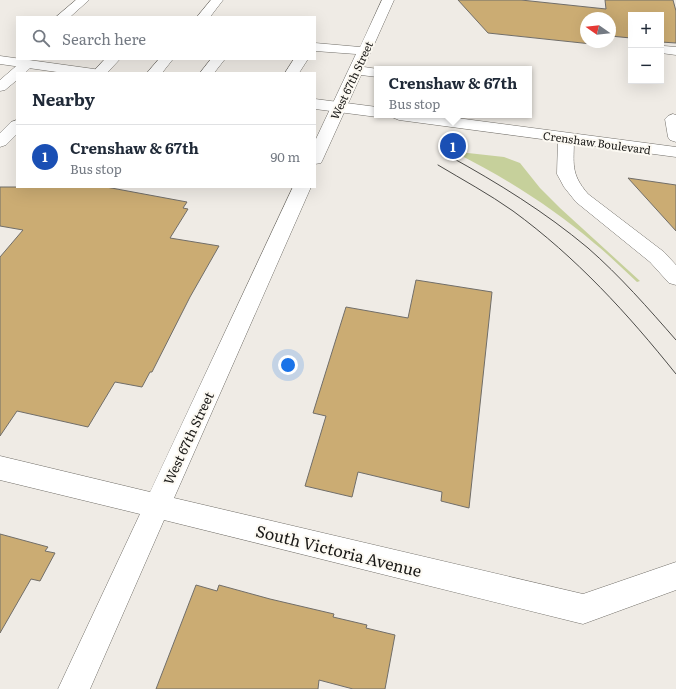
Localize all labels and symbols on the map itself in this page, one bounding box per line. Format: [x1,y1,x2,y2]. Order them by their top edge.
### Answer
north arrow [580,12,616,48]
street label: West 67th Street [326,38,376,122]
street label: Crenshaw Boulevard [542,127,652,158]
pin: 1 [440,131,466,161]
your location [278,355,298,375]
street label: West 67th Street [158,388,218,488]
street label: South Victoria Avenue [254,518,424,582]

